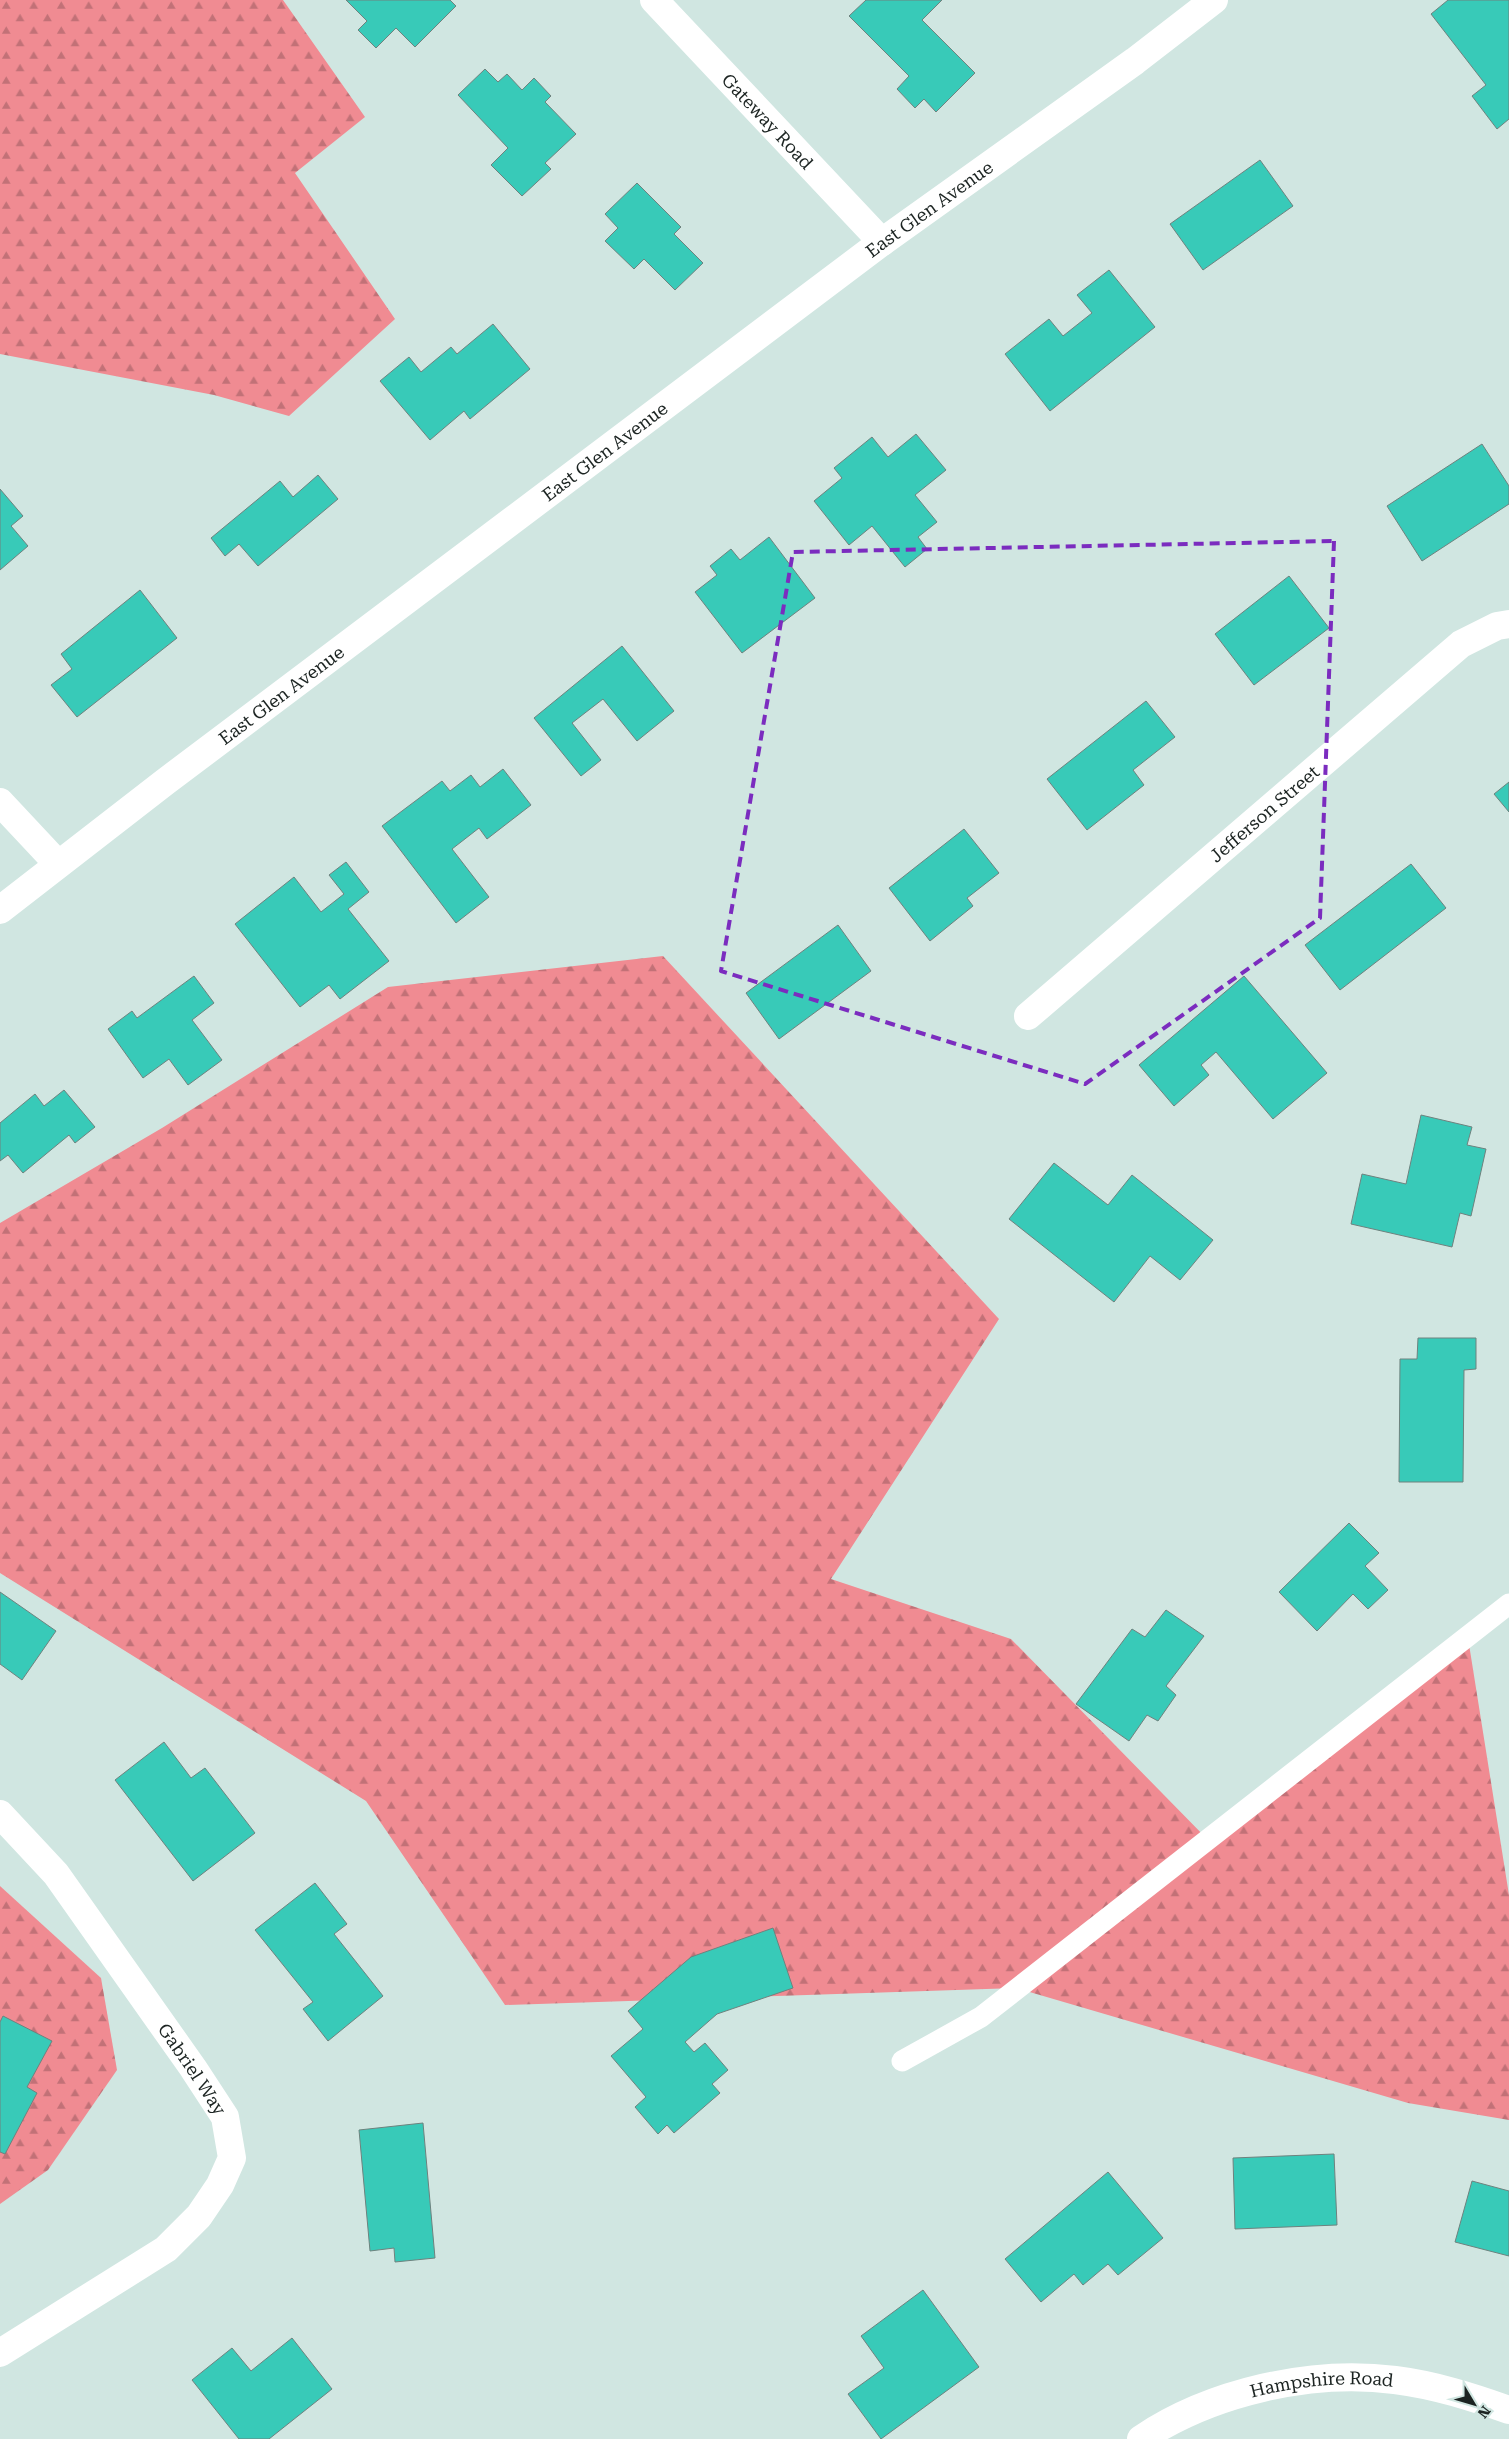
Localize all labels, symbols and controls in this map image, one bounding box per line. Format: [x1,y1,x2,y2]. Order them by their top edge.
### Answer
street label: Gateway Road [718,69,818,173]
street label: East Glen Avenue [861,156,997,261]
street label: East Glen Avenue [538,397,671,505]
street label: East Glen Avenue [214,641,348,749]
street label: Jefferson Street [1205,760,1323,866]
street label: Gabriel Way [154,2019,231,2119]
street label: Hampshire Road [1248,2367,1395,2401]
north arrow [1449,2379,1499,2429]
text: N [1474,2403,1494,2421]

